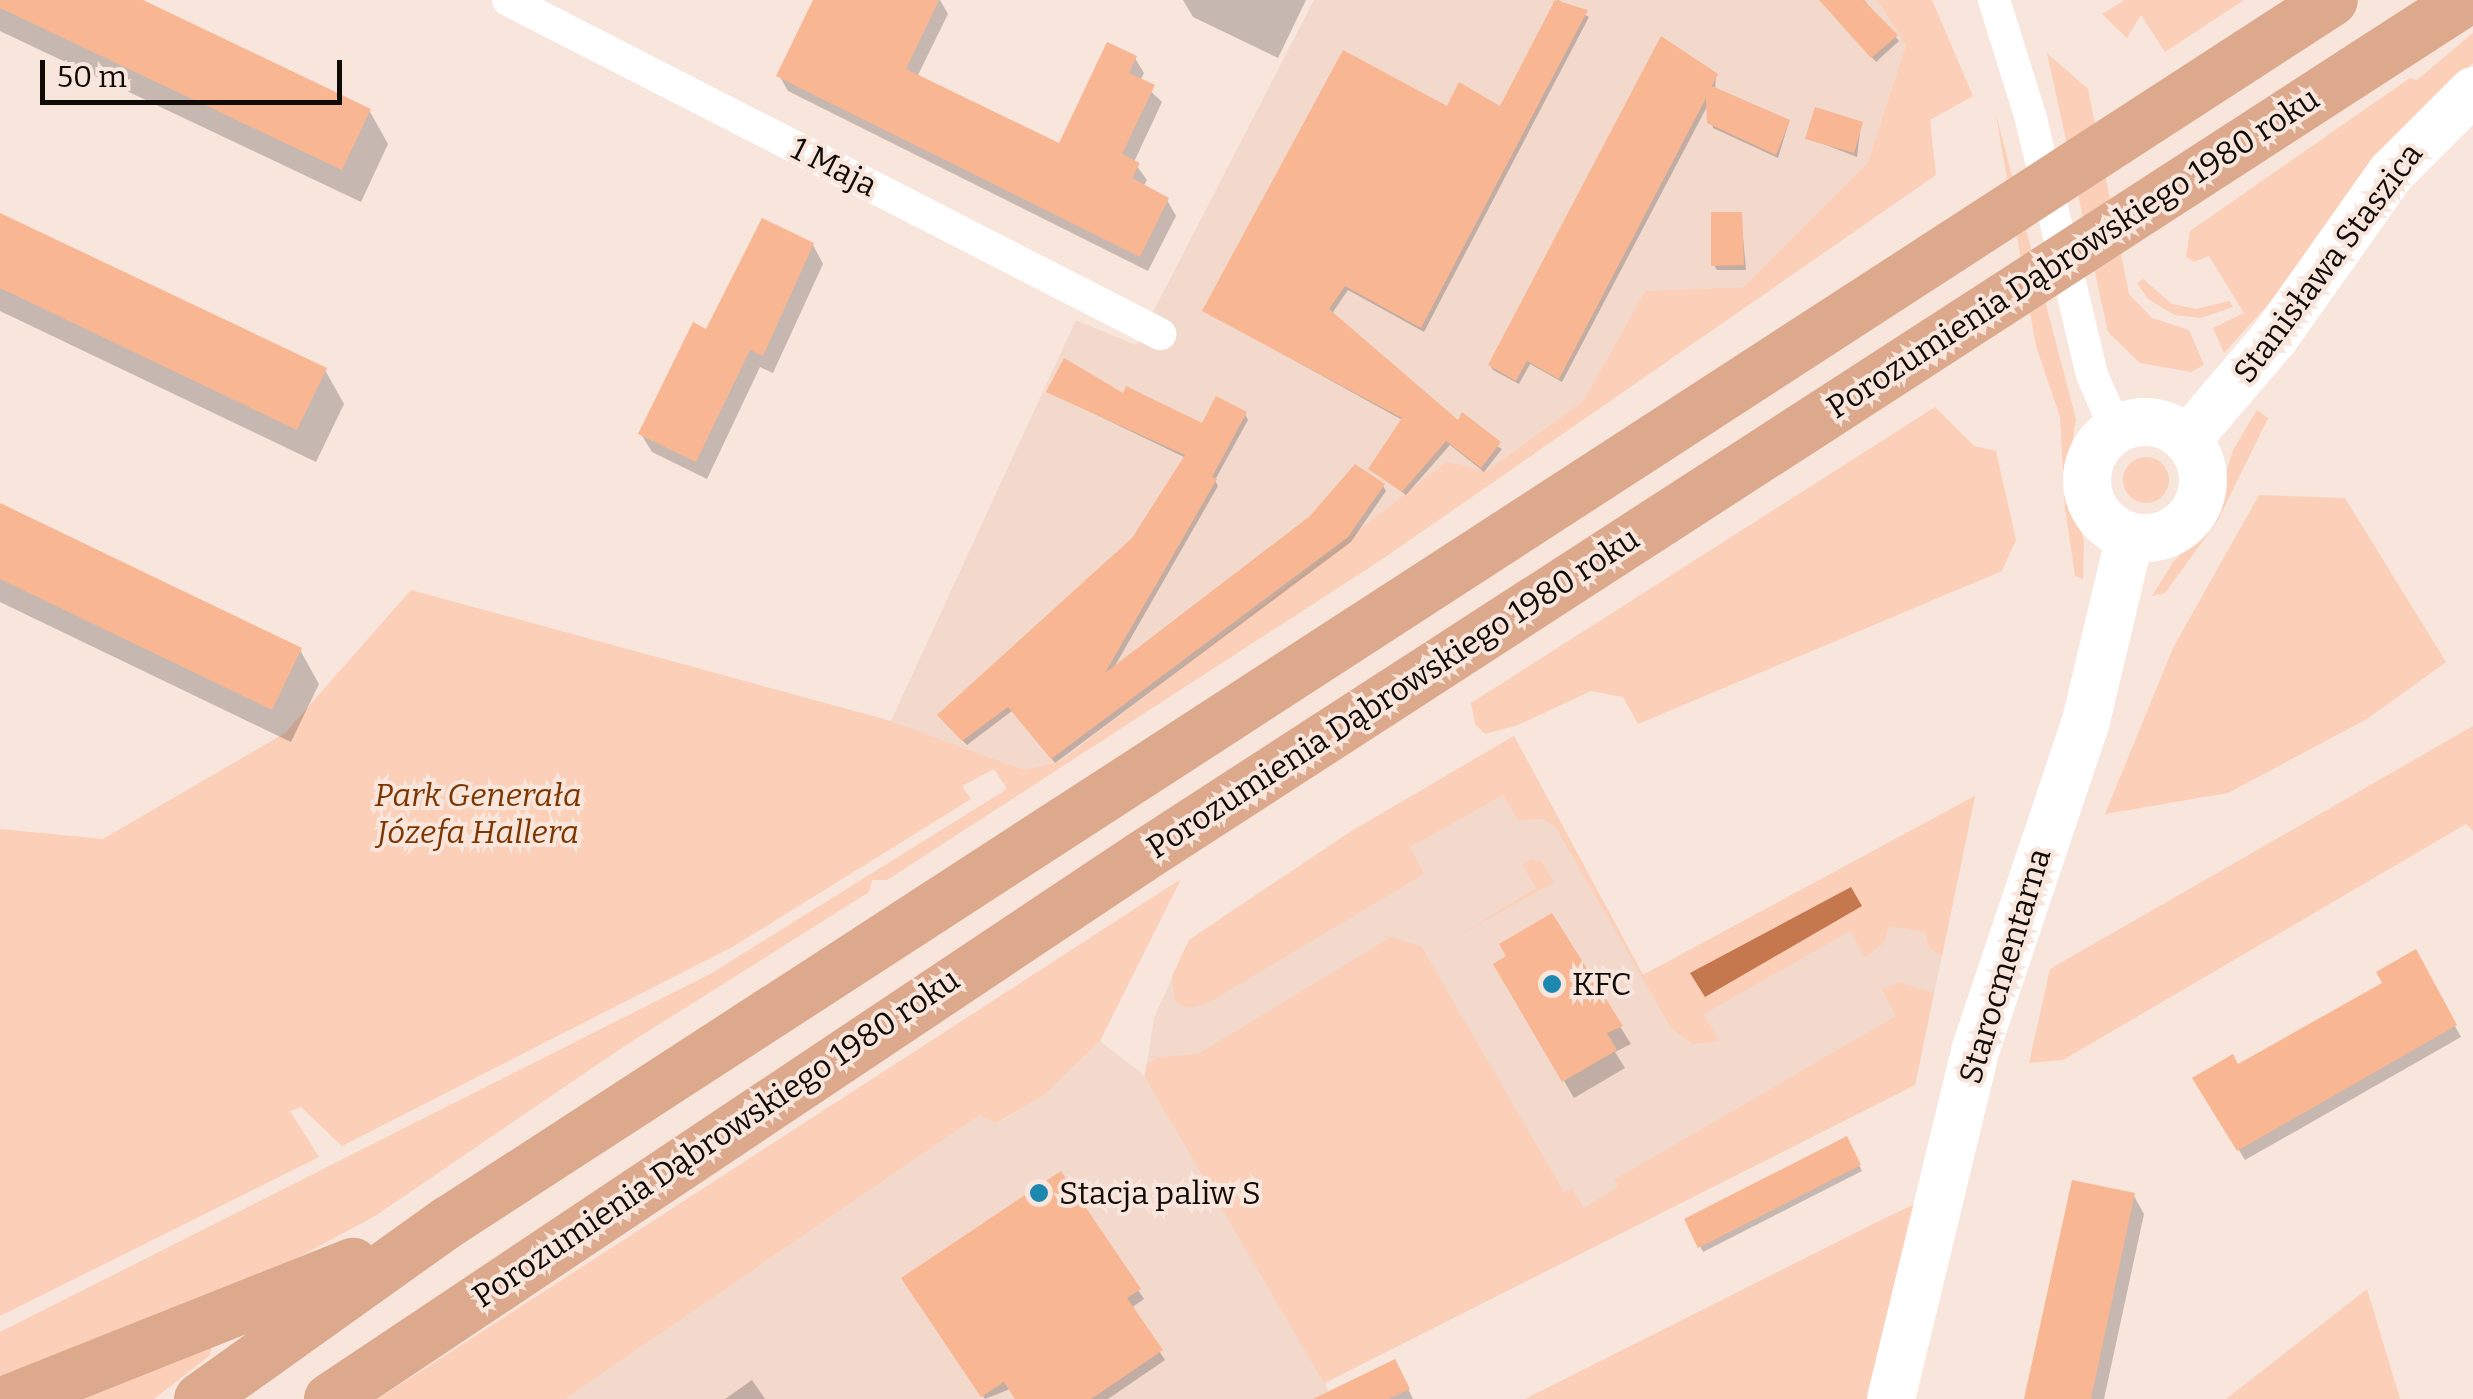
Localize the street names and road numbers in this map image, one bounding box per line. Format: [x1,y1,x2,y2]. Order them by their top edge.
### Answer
street label: Porozumienia Dąbrowskiego 1980 roku [1820,79,2326,427]
street label: 1 Maja [785,129,883,205]
street label: Stanisława Staszica [2225,136,2431,390]
street label: Porozumienia Dąbrowskiego 1980 roku [1140,519,1646,867]
street label: Starocmentarna [1951,844,2059,1088]
street label: Porozumienia Dąbrowskiego 1980 roku [465,960,967,1316]

